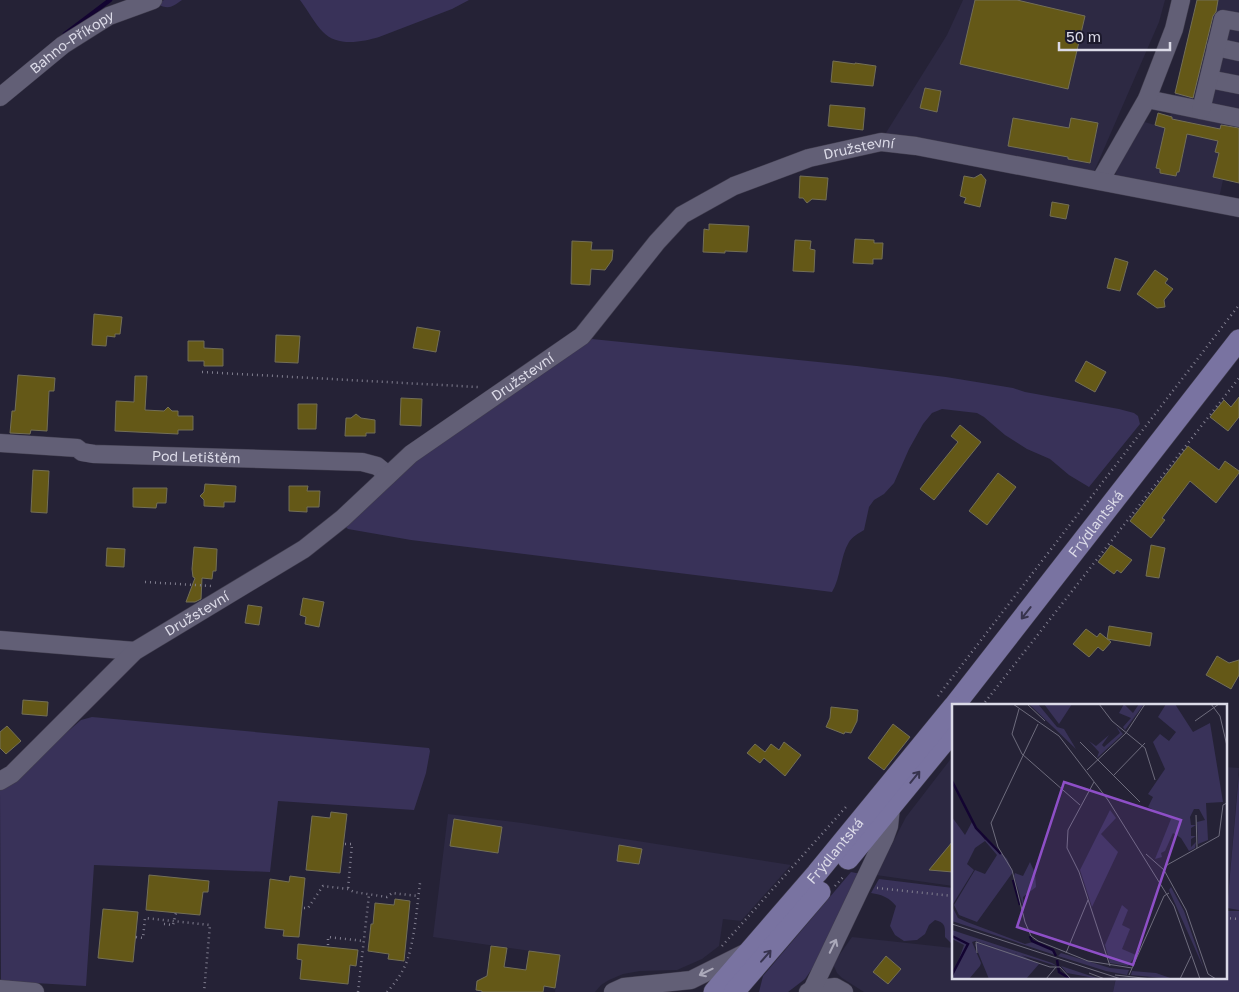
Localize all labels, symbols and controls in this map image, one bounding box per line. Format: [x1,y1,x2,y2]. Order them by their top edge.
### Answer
street label: Bahno-Příkopy [26,6,116,77]
scale bar [1059,20,1170,52]
text: 50 m [1066,27,1101,45]
street label: Družstevní [822,133,897,163]
street label: Družstevní [488,348,558,404]
street label: Pod Letištěm [152,447,241,466]
street label: Frýdlantská [1064,487,1127,560]
street label: Družstevní [161,587,233,639]
one-way arrow [1021,606,1031,620]
inset map [952,704,1226,980]
one-way arrow [910,771,921,784]
street label: Frýdlantská [803,814,867,887]
one-way arrow [829,939,838,954]
one-way arrow [760,949,772,962]
one-way arrow [699,968,714,978]

